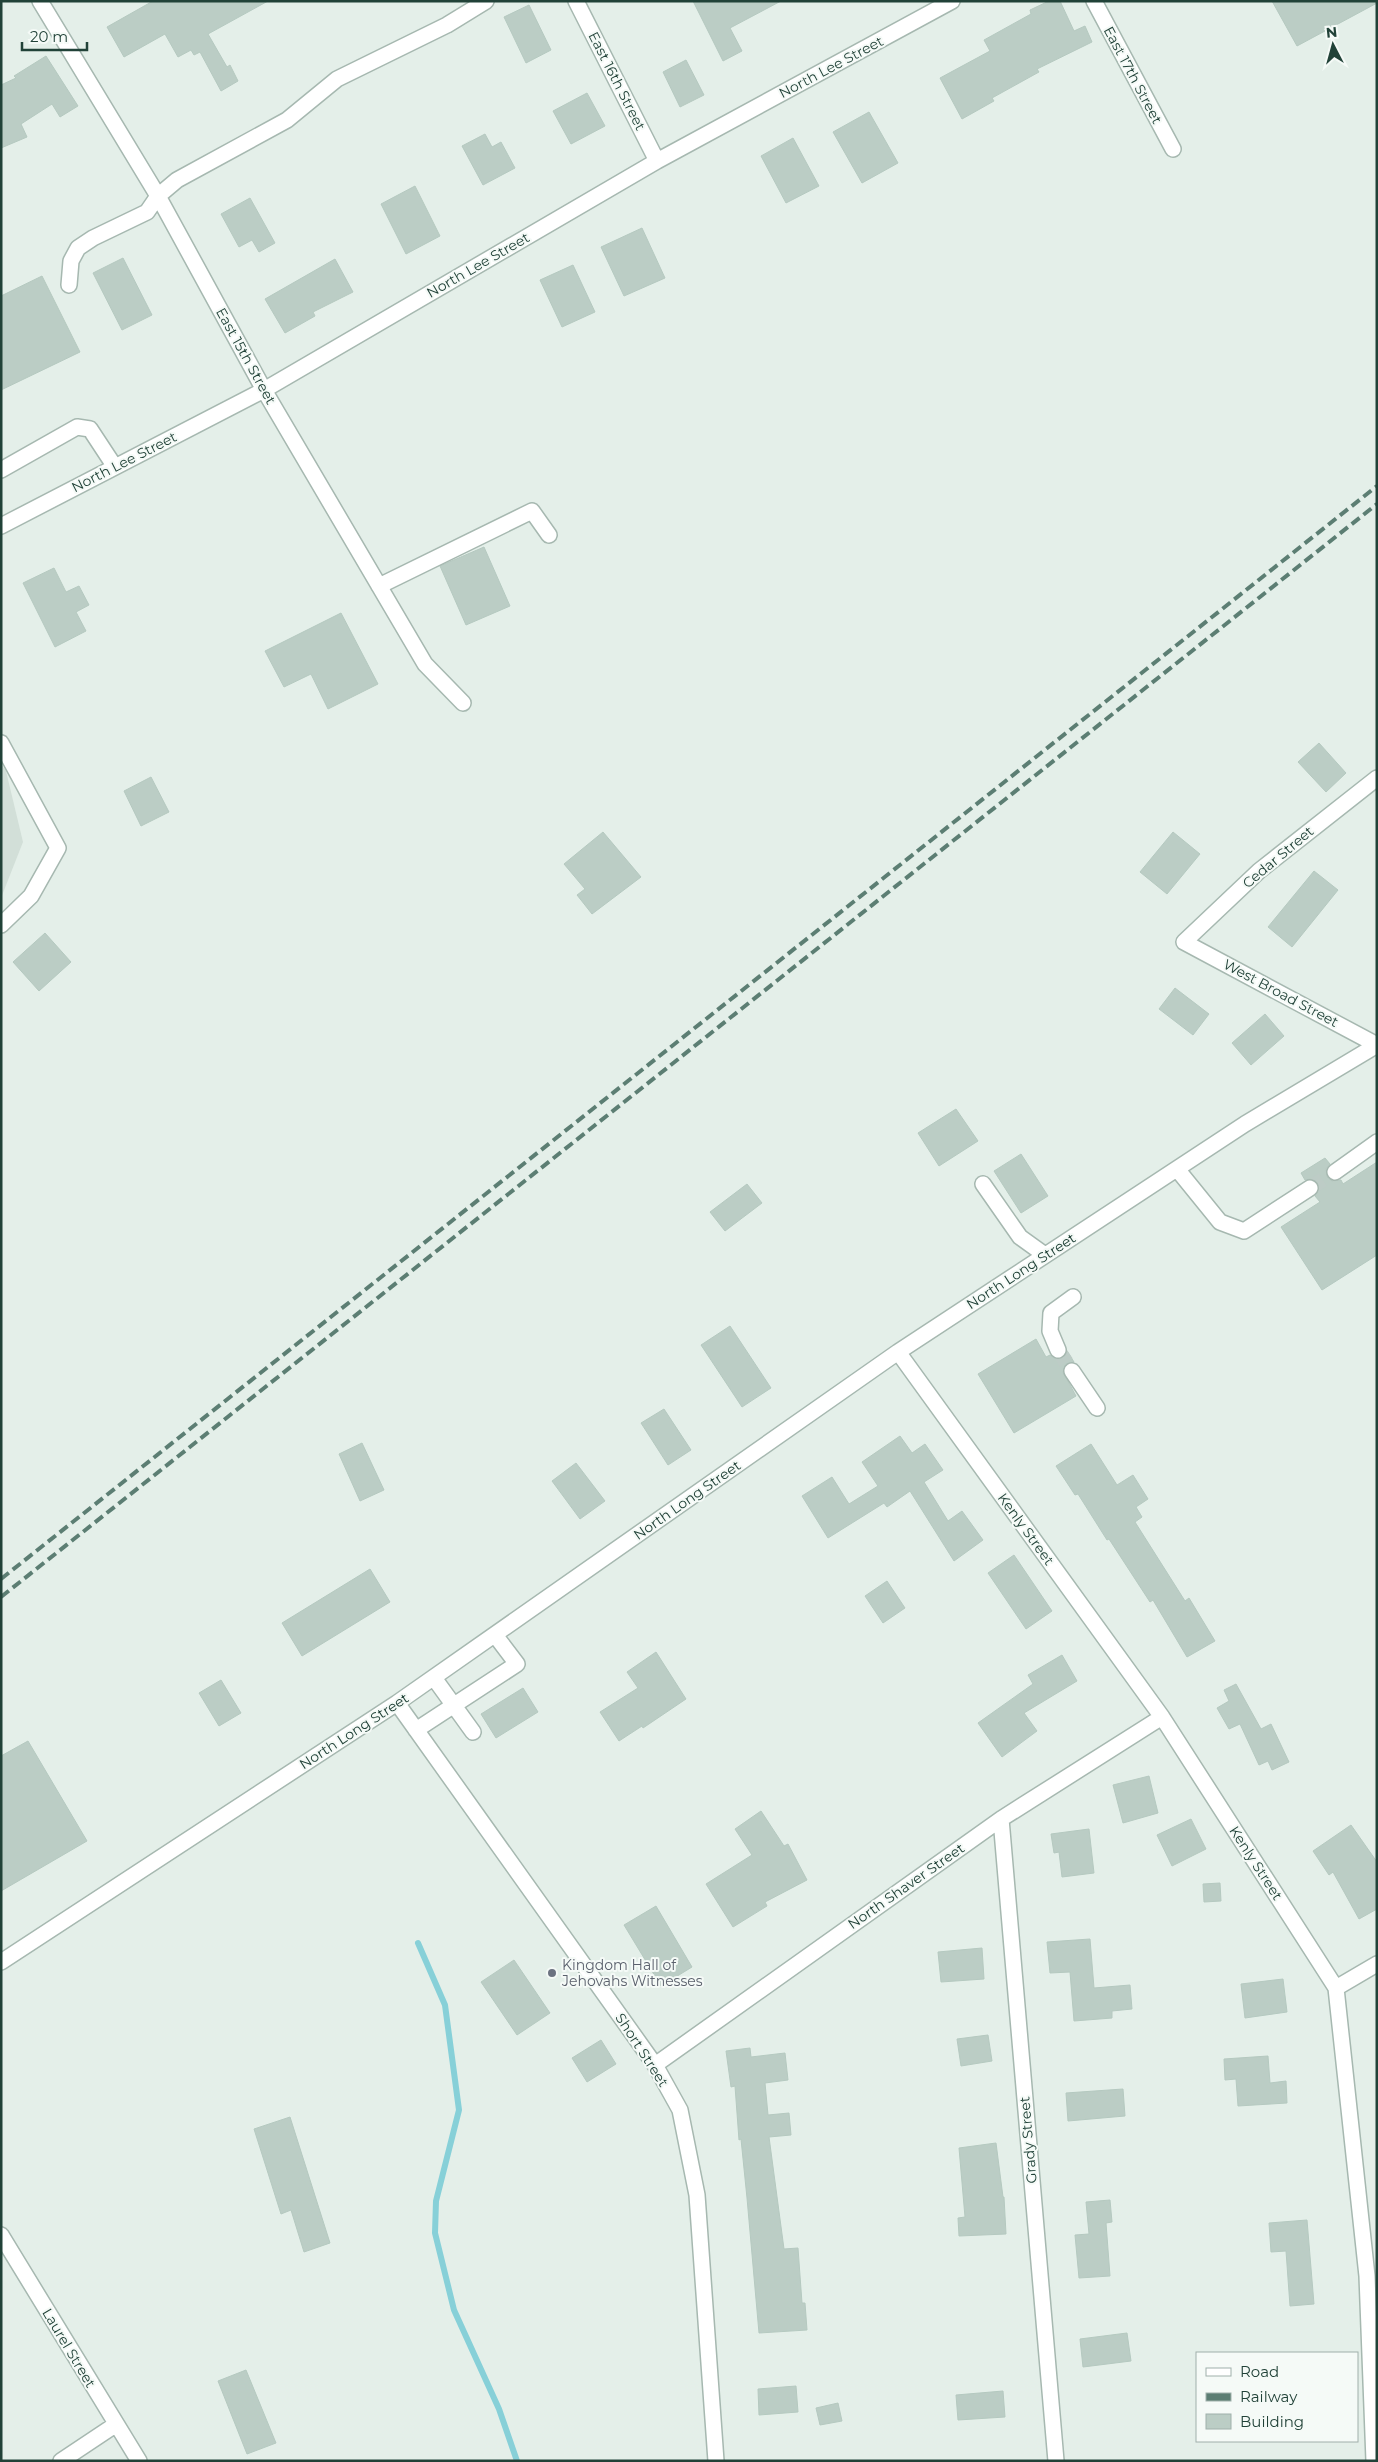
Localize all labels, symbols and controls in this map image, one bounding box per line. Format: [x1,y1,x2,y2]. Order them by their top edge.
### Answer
scale bar [22,20,88,52]
north arrow [1308,20,1358,70]
street label: East 17th Street [1100,23,1166,127]
text: N [1325,23,1338,42]
text: 20 m [30,27,68,46]
street label: East 16th Street [584,29,650,134]
street label: North Lee Street [776,32,887,102]
street label: North Lee Street [423,228,533,302]
street label: East 15th Street [212,304,280,408]
street label: North Lee Street [68,428,180,496]
street label: Cedar Street [1239,822,1318,892]
street label: West Broad Street [1220,955,1342,1031]
street label: North Long Street [963,1229,1079,1313]
street label: North Long Street [630,1456,744,1544]
street label: Kenly Street [994,1489,1058,1569]
street label: North Long Street [296,1689,412,1773]
street label: Kenly Street [1225,1823,1287,1904]
street label: North Shaver Street [844,1839,968,1933]
place label: Kingdom Hall of Jehovahs Witnesses [561,1956,703,1990]
marker: Kingdom Hall of Jehovahs Witnesses [546,1967,558,1979]
street label: Short Street [611,2010,673,2091]
street label: Grady Street [1015,2095,1041,2184]
street label: Laurel Street [38,2305,100,2391]
legend [1196,2352,1358,2442]
text: Road [1240,2362,1279,2381]
text: Railway [1240,2387,1298,2406]
text: Building [1240,2412,1304,2431]

